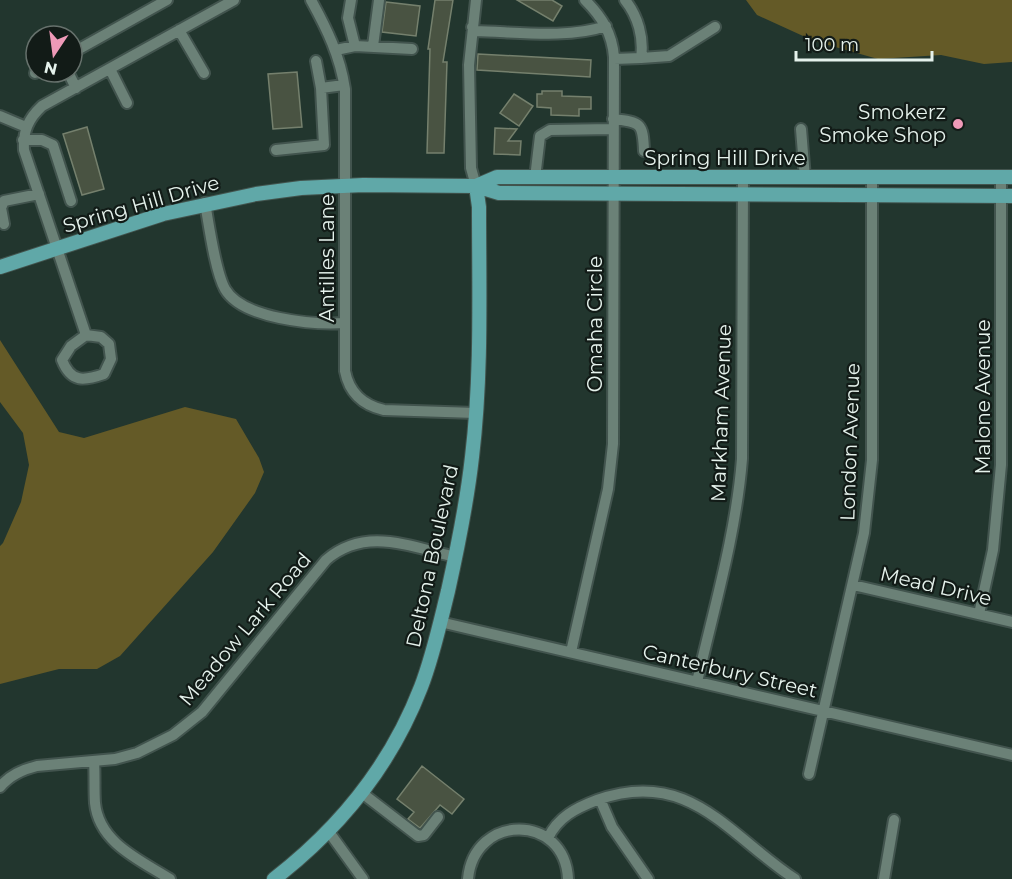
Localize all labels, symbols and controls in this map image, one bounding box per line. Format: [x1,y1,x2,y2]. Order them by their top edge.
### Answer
north arrow [24,24,84,84]
scale bar [796,24,932,62]
text: 100 m [805,34,859,56]
text: N [42,57,59,79]
place label: Smokerz Smoke Shop [819,100,946,147]
marker: Smokerz Smoke Shop [951,117,965,131]
street label: Spring Hill Drive [644,146,806,170]
street label: Spring Hill Drive [60,170,222,238]
street label: Antilles Lane [315,194,339,322]
street label: Omaha Circle [583,256,607,392]
street label: Malone Avenue [971,319,995,475]
street label: Markham Avenue [706,324,736,502]
street label: London Avenue [835,363,865,521]
street label: Deltona Boulevard [401,462,463,650]
street label: Meadow Lark Road [174,548,316,710]
street label: Mead Drive [878,561,994,611]
street label: Canterbury Street [640,639,820,703]

